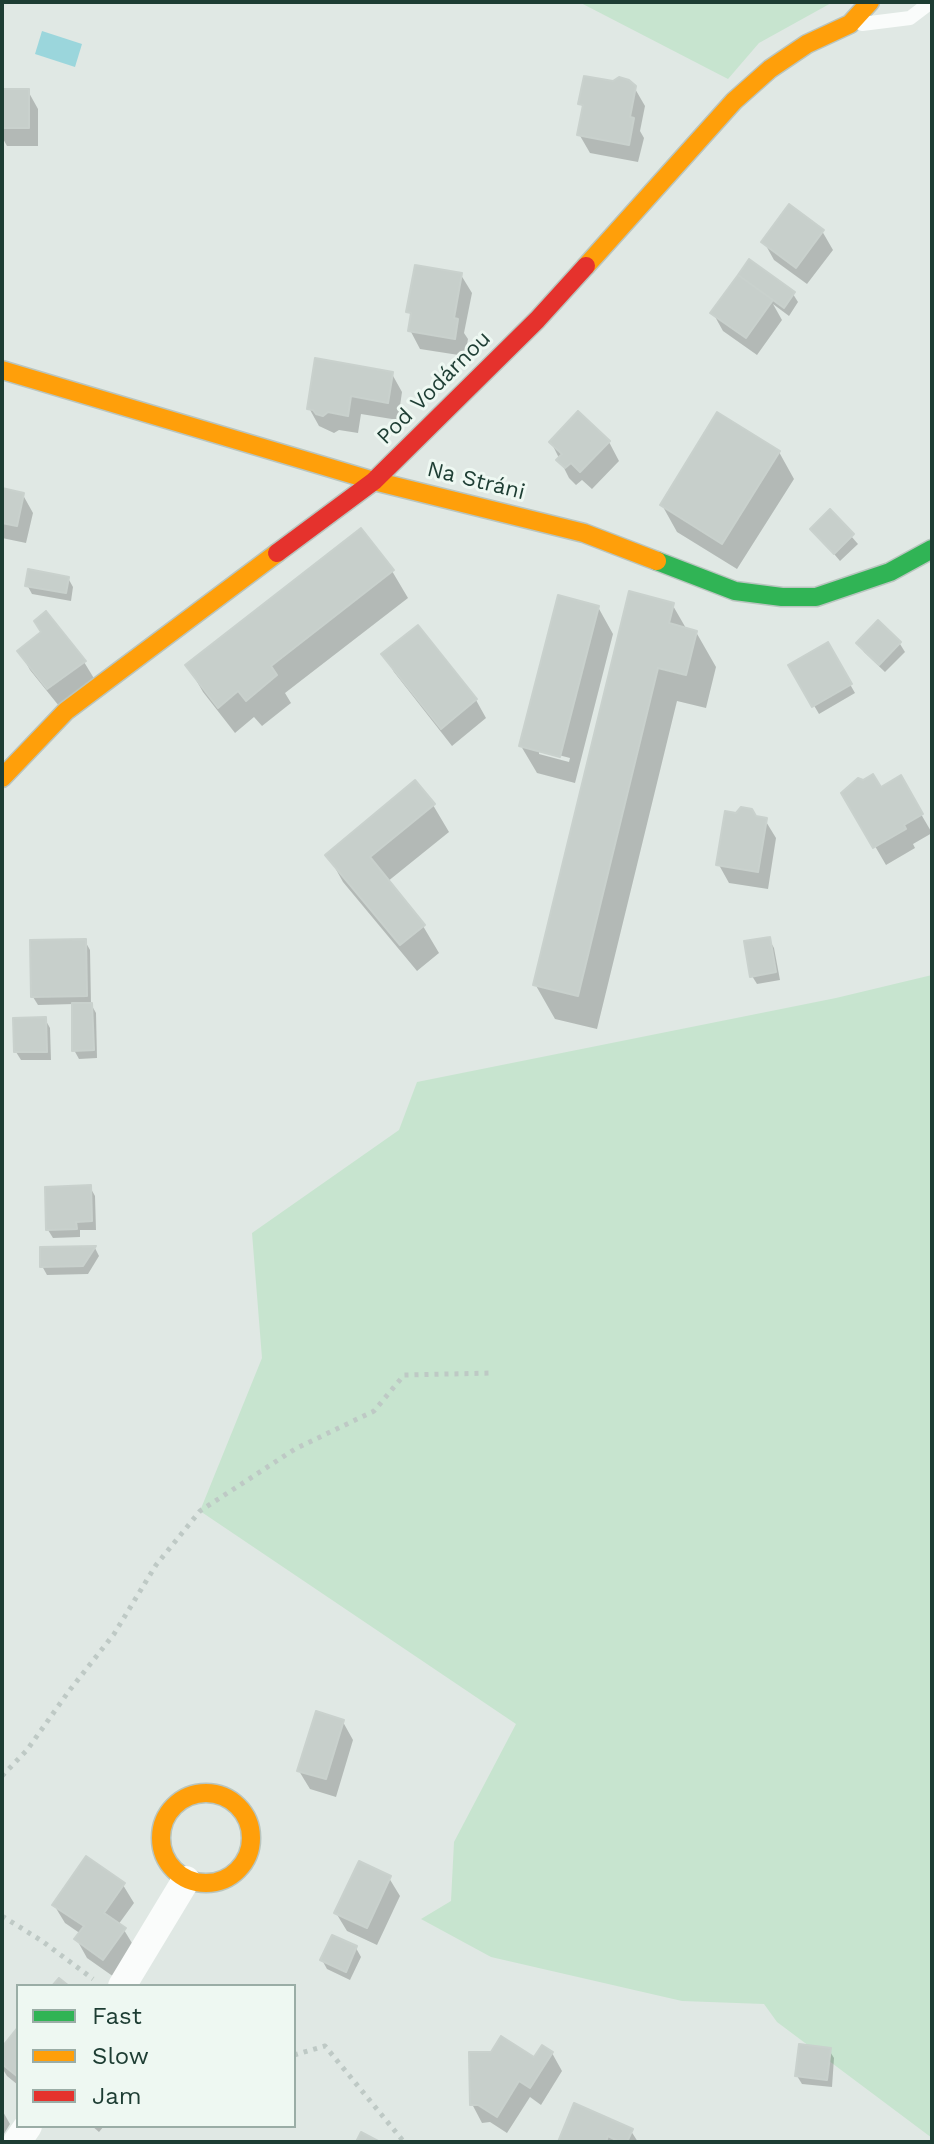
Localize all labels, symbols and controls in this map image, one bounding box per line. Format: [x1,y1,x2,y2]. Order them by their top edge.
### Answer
street label: Pod Vodárnou [372,326,496,450]
street label: Na Stráni [424,456,528,506]
legend [16,1984,296,2128]
text: Fast [92,2002,142,2030]
text: Slow [92,2042,149,2070]
text: Jam [92,2082,142,2110]

